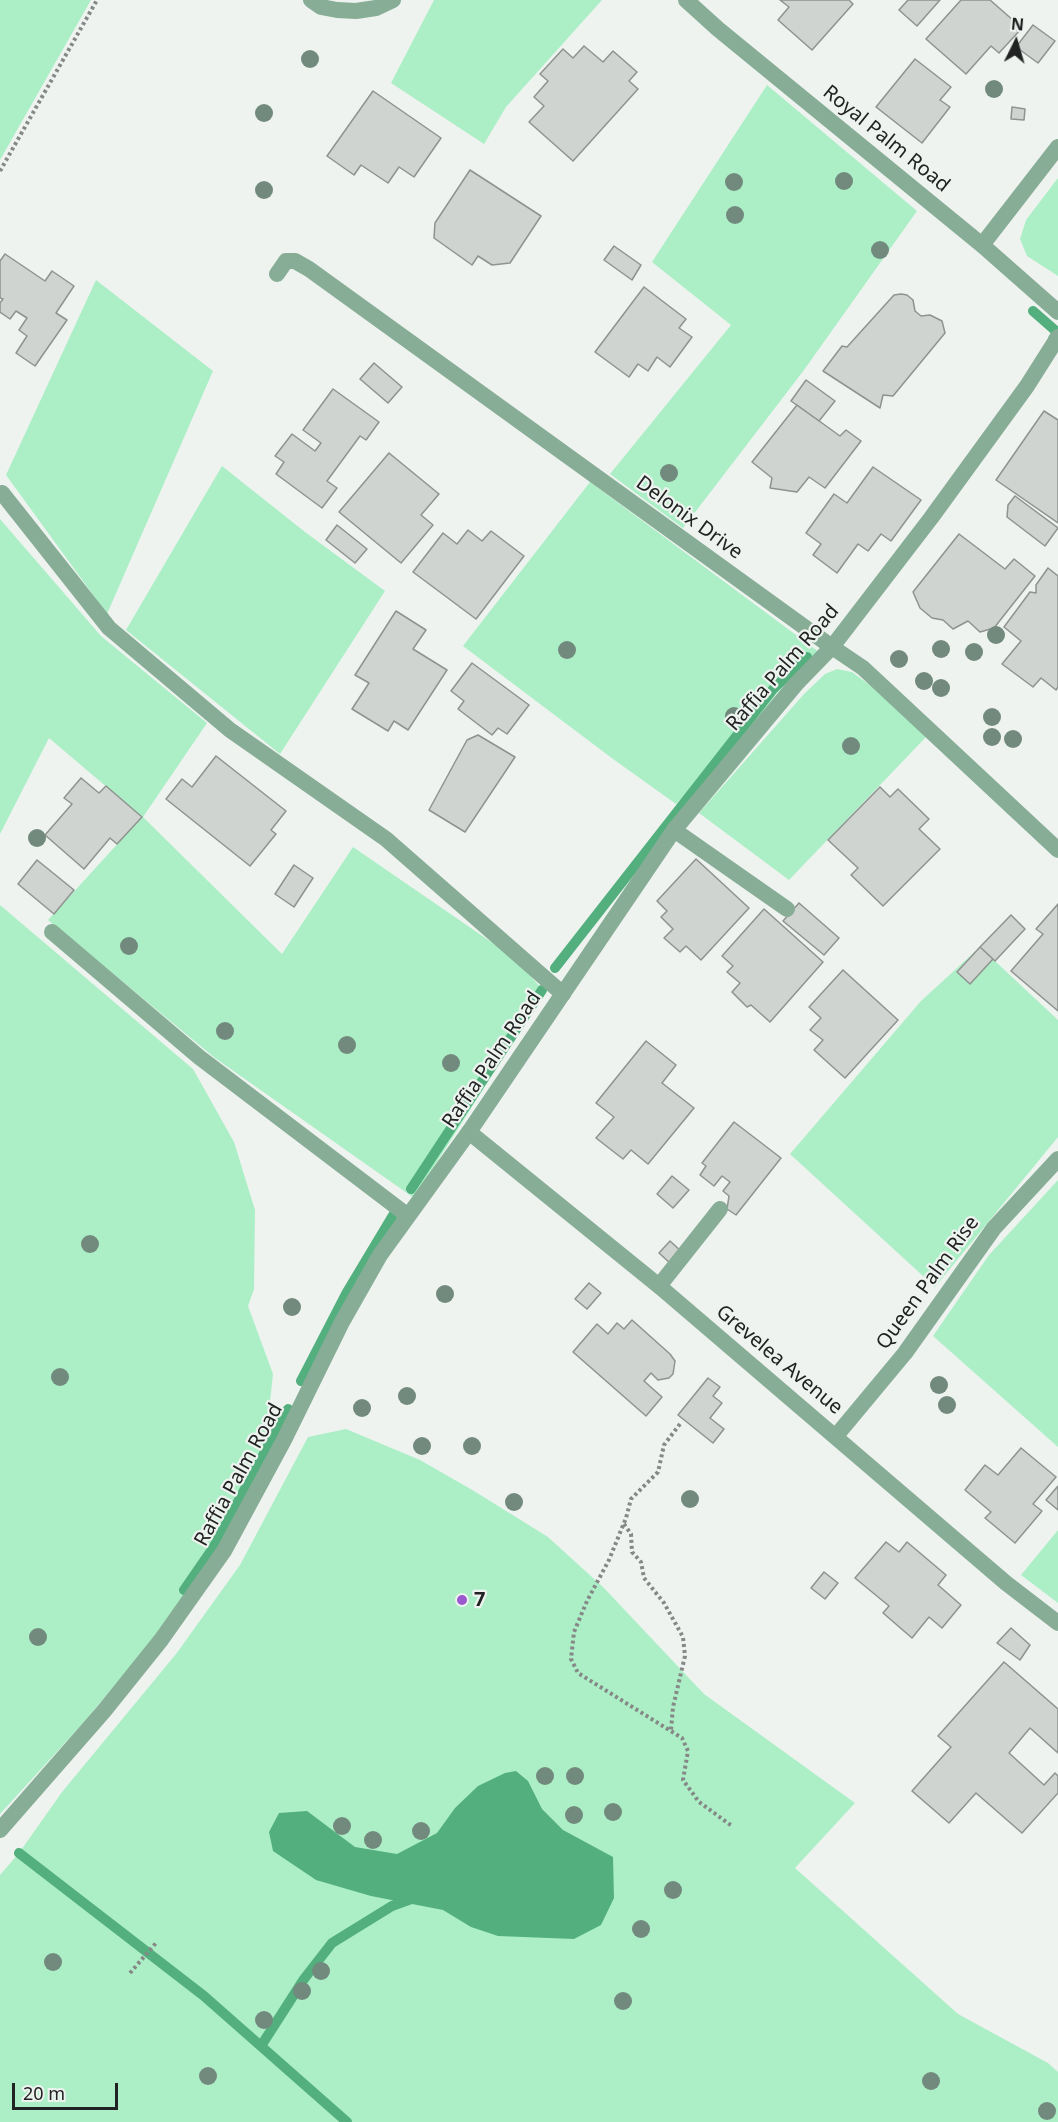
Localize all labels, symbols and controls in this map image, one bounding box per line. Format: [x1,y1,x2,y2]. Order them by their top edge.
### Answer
north arrow [986,12,1046,72]
text: N [1010,13,1025,36]
street label: Royal Palm Road [818,80,954,198]
street label: Delonix Drive [631,471,747,565]
street label: Raffia Palm Road [722,600,844,736]
street label: Raffia Palm Road [437,987,547,1133]
street label: Queen Palm Rise [872,1212,984,1354]
street label: Grevelea Avenue [711,1300,847,1420]
street label: Raffia Palm Road [190,1399,288,1551]
place label: 7 [474,1588,485,1612]
marker: 7 [455,1593,469,1607]
scale bar [15,2071,122,2109]
text: 20 m [23,2081,65,2105]

